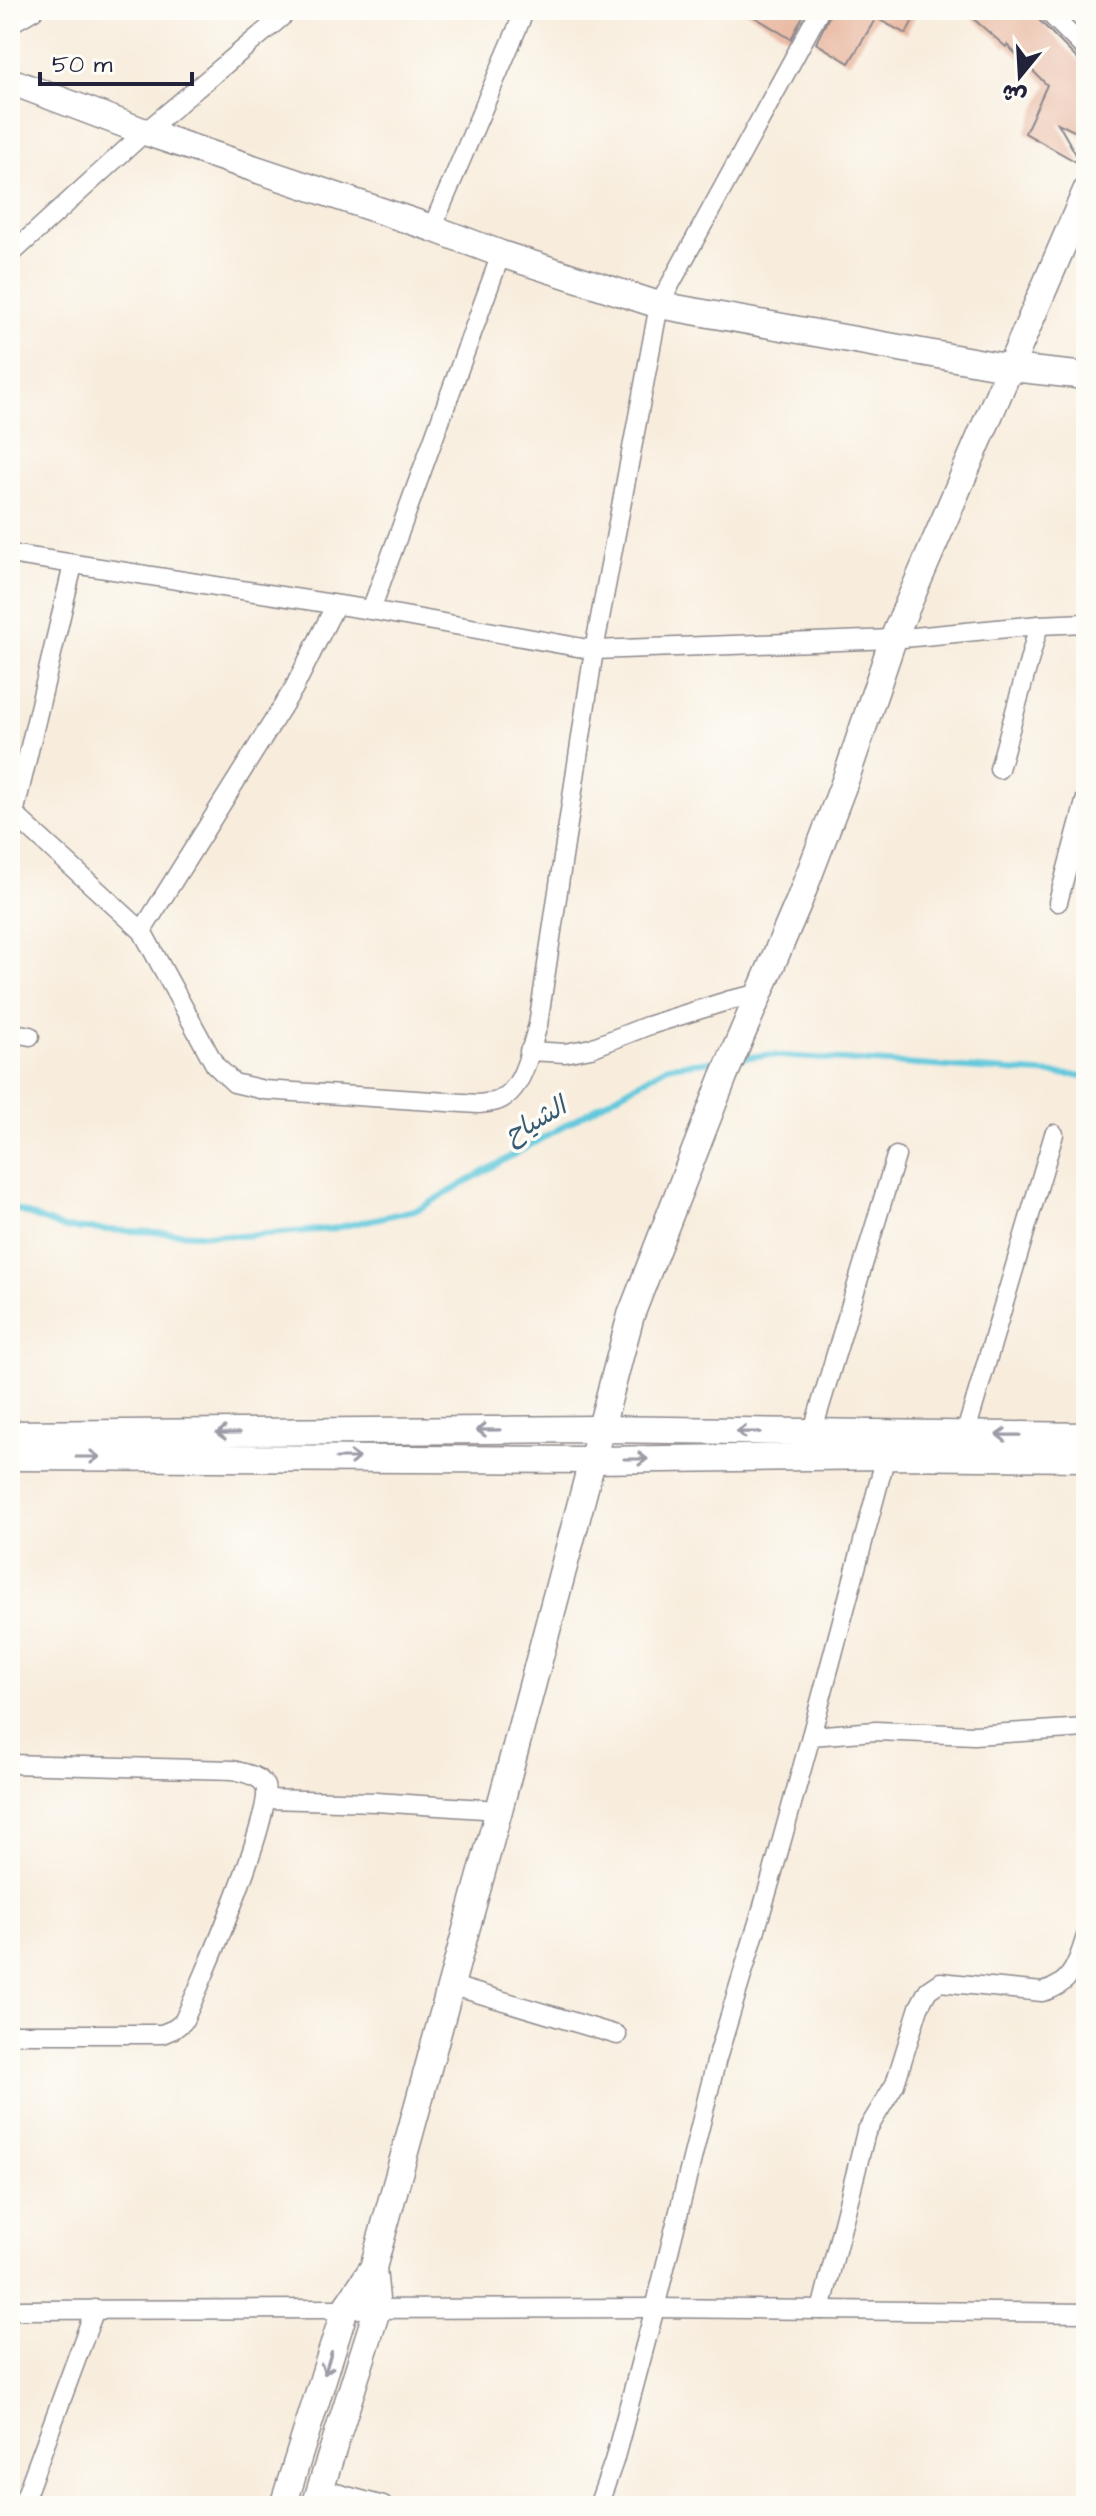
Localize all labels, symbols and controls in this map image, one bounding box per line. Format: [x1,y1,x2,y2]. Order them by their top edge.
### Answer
scale bar [40,36,192,86]
north arrow [980,36,1060,116]
text: 50 m [52,48,113,82]
text: ش [998,75,1031,112]
water label: الشياح [498,1087,576,1153]
one-way arrow [475,1422,502,1438]
one-way arrow [735,1424,762,1439]
one-way arrow [215,1425,242,1440]
one-way arrow [995,1428,1022,1443]
one-way arrow [74,1449,101,1465]
one-way arrow [334,1450,361,1466]
one-way arrow [622,1451,649,1467]
one-way arrow [320,2350,334,2375]

